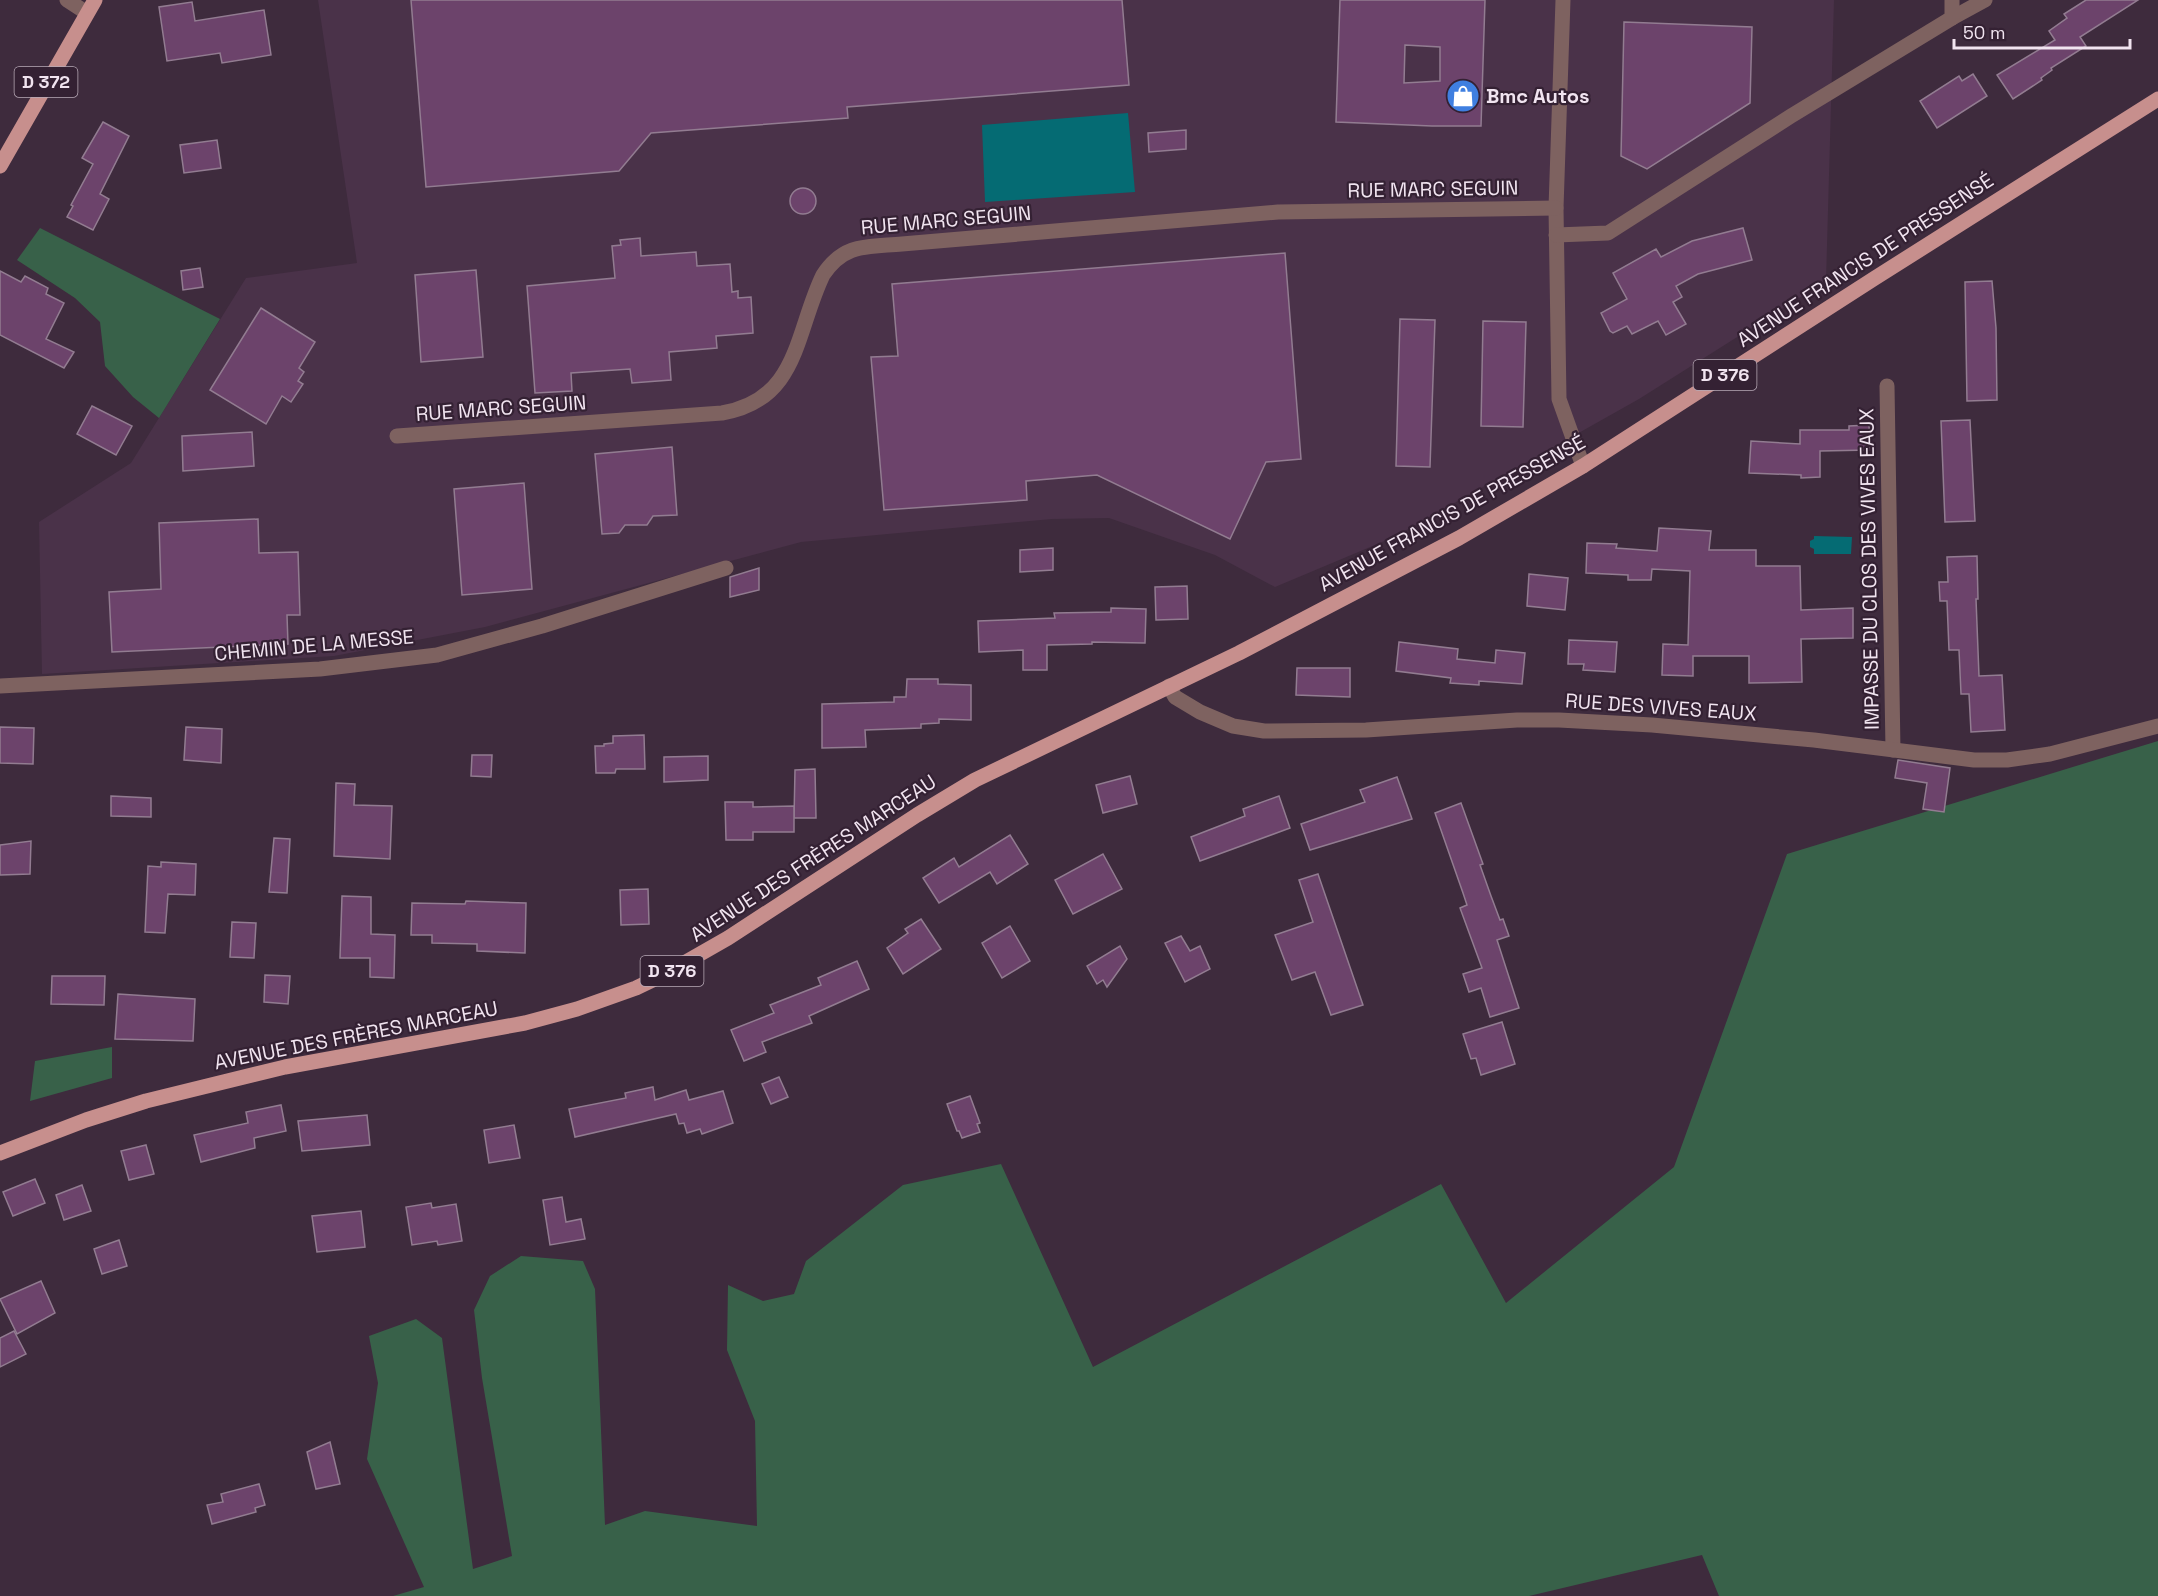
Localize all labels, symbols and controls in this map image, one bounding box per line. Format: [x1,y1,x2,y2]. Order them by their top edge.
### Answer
scale bar [1954,12,2130,50]
text: 50 m [1963,21,2005,44]
road number: D 372 [15,67,78,97]
shop icon: Bmc Autos [1445,78,1481,114]
place label: Bmc Autos [1486,83,1589,109]
street label: AVENUE FRANCIS DE PRESSENSÉ [1732,167,1998,353]
street label: RUE MARC SEGUIN [1347,175,1519,203]
street label: RUE MARC SEGUIN [860,200,1032,240]
road number: D 376 [1694,360,1756,390]
street label: RUE MARC SEGUIN [415,389,587,427]
street label: IMPASSE DU CLOS DES VIVES EAUX [1853,408,1885,730]
street label: AVENUE FRANCIS DE PRESSENSÉ [1314,429,1590,597]
street label: CHEMIN DE LA MESSE [213,623,415,667]
street label: RUE DES VIVES EAUX [1564,687,1758,727]
street label: AVENUE DES FRÈRES MARCEAU [685,769,941,947]
road number: D 376 [640,956,704,986]
street label: AVENUE DES FRÈRES MARCEAU [212,995,500,1075]

